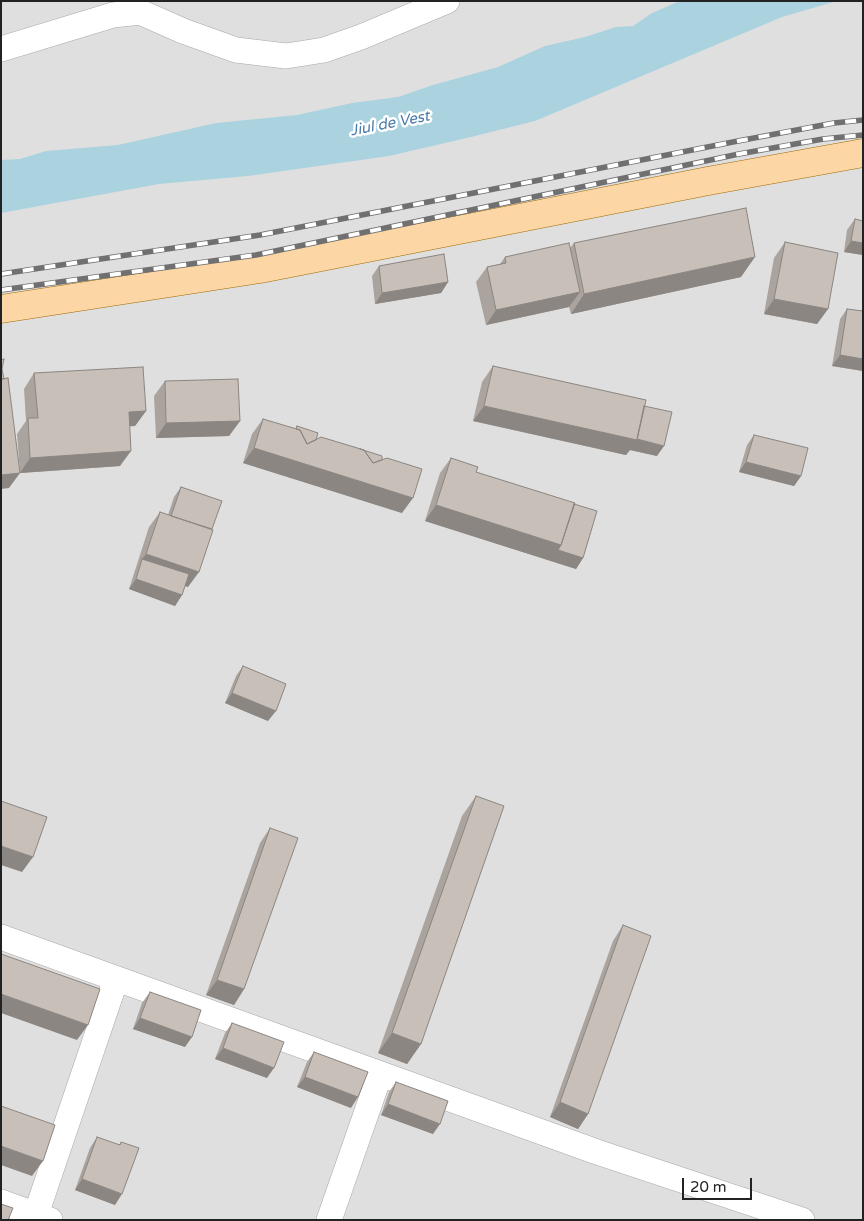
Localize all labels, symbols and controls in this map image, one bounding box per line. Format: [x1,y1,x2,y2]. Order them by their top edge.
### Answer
water label: Jiul de Vest [349,108,431,140]
scale bar [684,1168,754,1200]
text: 20 m [690,1178,727,1196]

